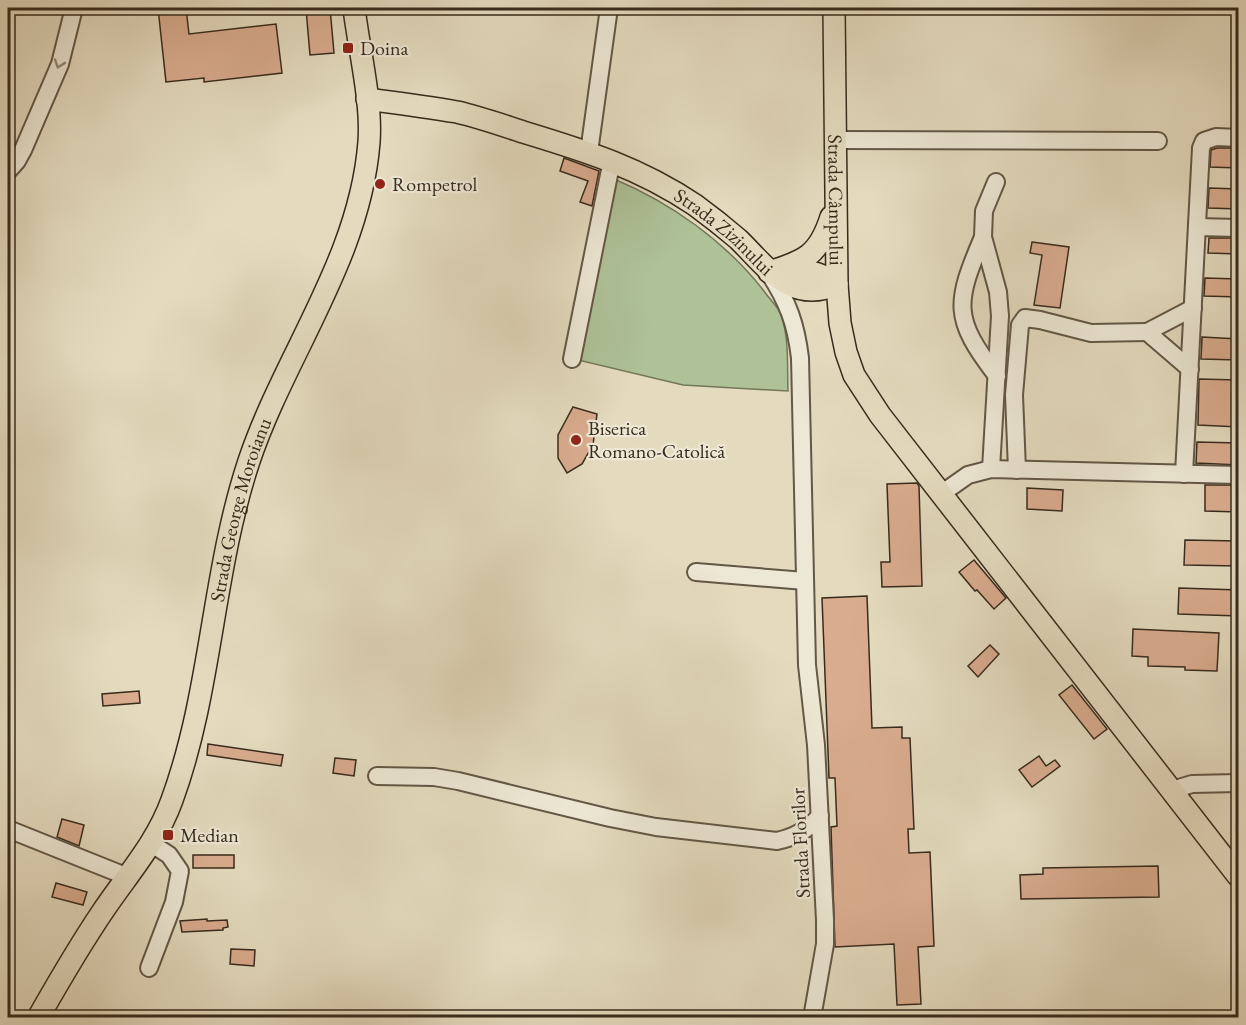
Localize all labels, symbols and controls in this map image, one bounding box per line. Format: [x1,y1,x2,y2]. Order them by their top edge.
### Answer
place label: Doina [360,35,408,61]
marker: Doina [341,41,355,55]
one-way arrow [54,58,67,69]
street label: Strada Câmpului [822,134,850,266]
place label: Rompetrol [392,171,477,197]
marker: Rompetrol [373,177,387,191]
street label: Strada Zizinului [669,182,779,281]
street label: Strada George Moroianu [204,413,277,604]
place label: Biserica Romano-Catolică [588,415,725,464]
marker: Biserica Romano-Catolică [569,433,583,447]
street label: Strada Florilor [784,787,816,899]
place label: Median [180,822,239,848]
marker: Median [161,828,175,842]

